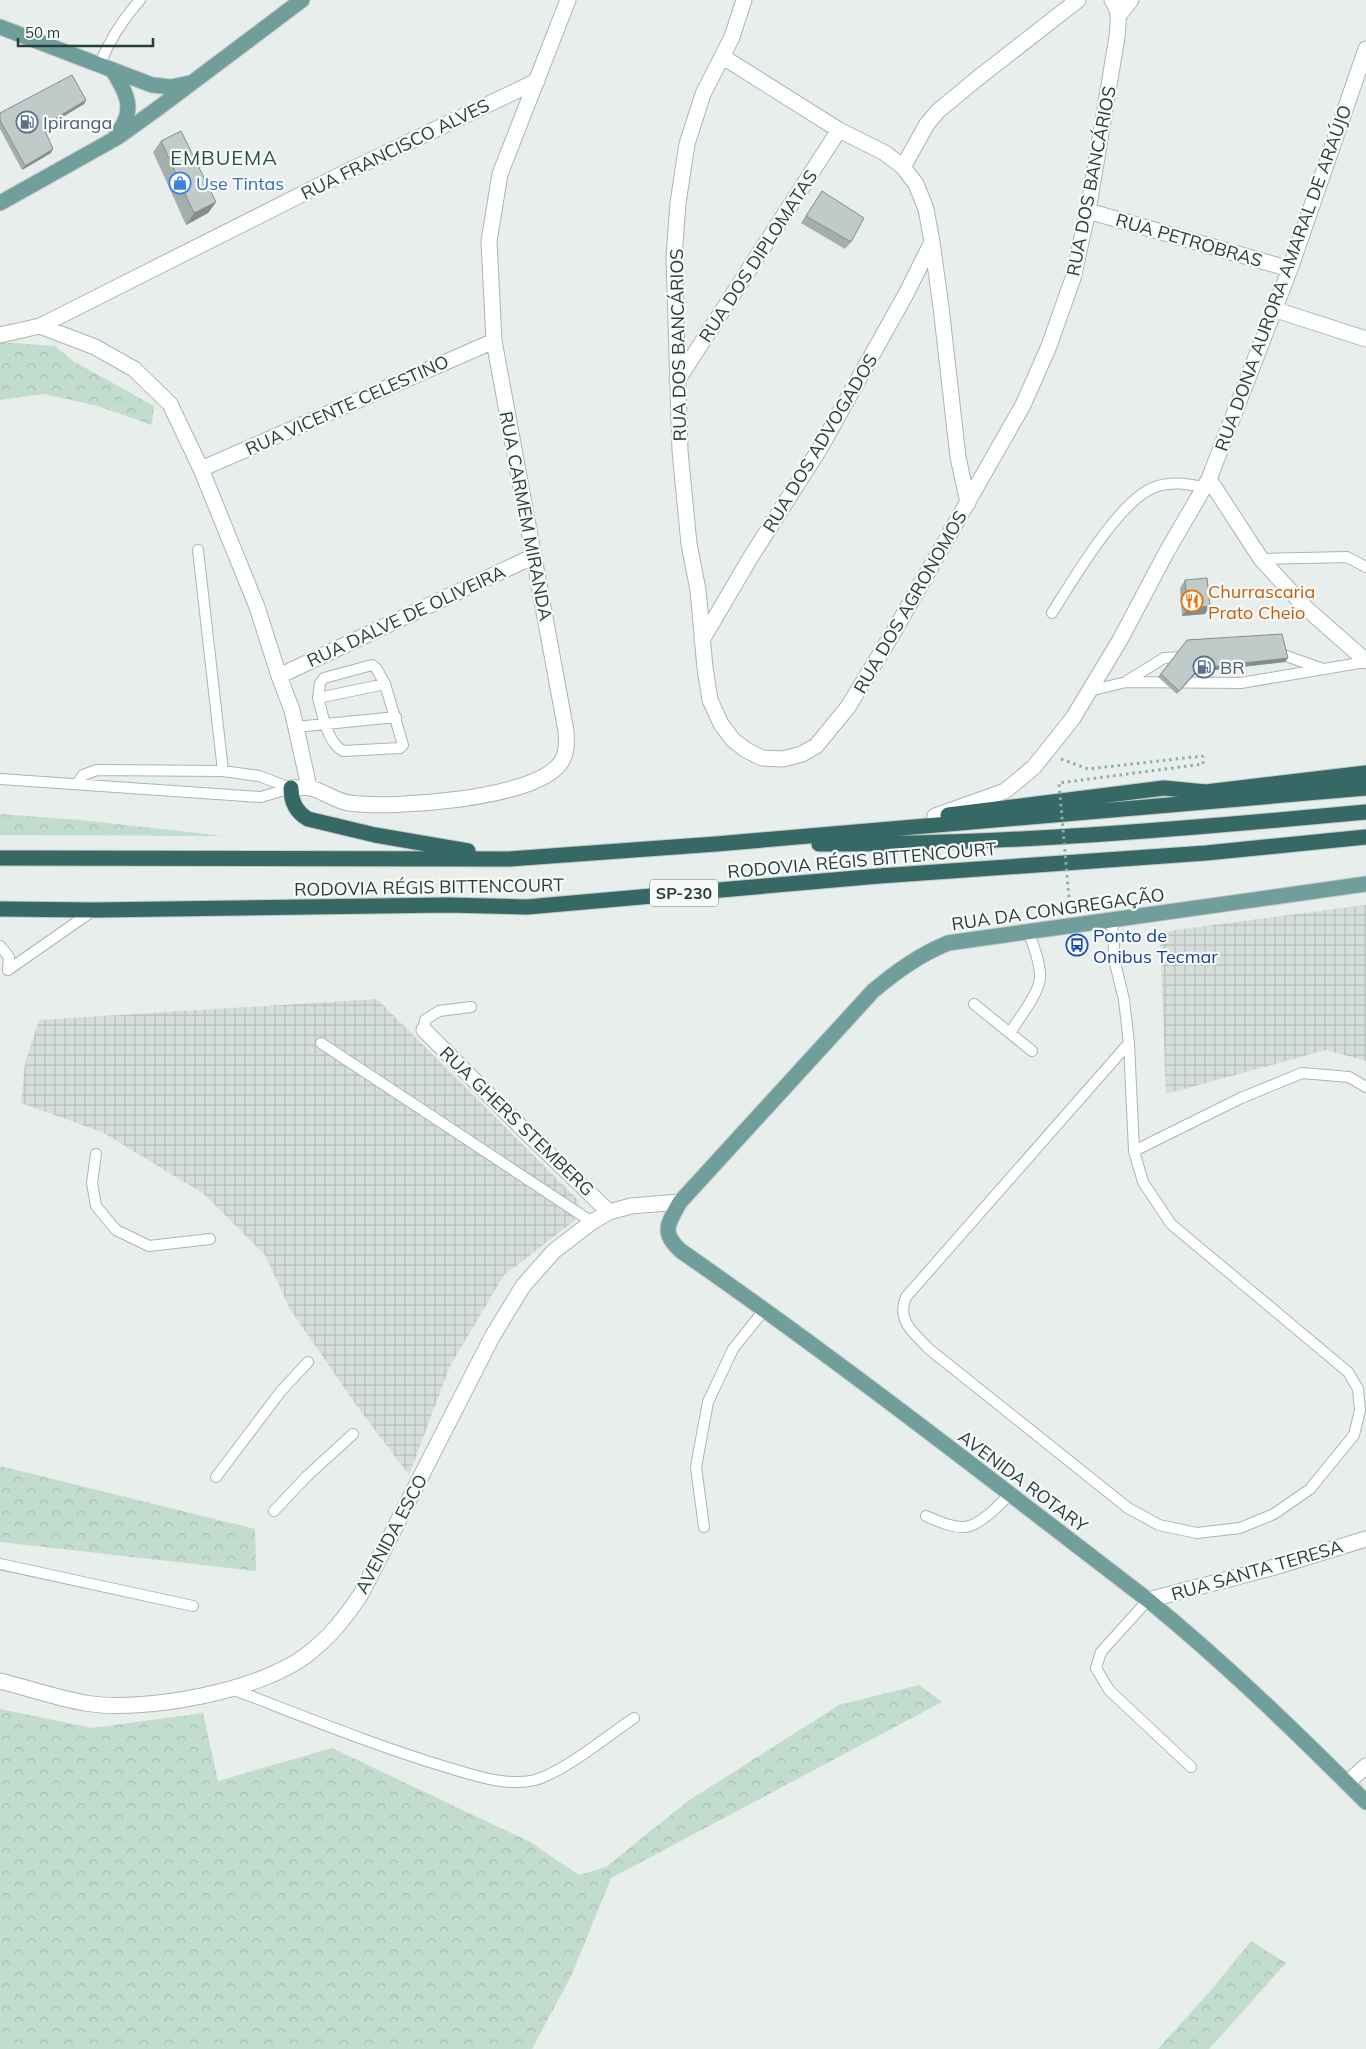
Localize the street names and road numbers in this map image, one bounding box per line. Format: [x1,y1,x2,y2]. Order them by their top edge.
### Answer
street label: RUA DOS BANCÁRIOS [1061,84,1121,278]
street label: RUA FRANCISCO ALVES [297,93,493,205]
street label: RUA DONA AURORA AMARAL DE ARAÚJO [1210,102,1356,454]
street label: RUA DOS DIPLOMATAS [694,166,822,346]
street label: RUA PETROBRAS [1113,208,1265,272]
street label: RUA DOS BANCÁRIOS [665,248,691,442]
street label: RUA VICENTE CELESTINO [242,350,452,460]
street label: RUA DOS ADVOGADOS [758,350,882,536]
street label: RUA CARMEM MIRANDA [494,409,558,623]
street label: RUA DOS AGRONOMOS [848,507,972,697]
street label: RUA DALVE DE OLIVEIRA [303,560,509,672]
street label: RODOVIA RÉGIS BITTENCOURT [727,837,998,883]
street label: RODOVIA RÉGIS BITTENCOURT [294,873,564,901]
road number: SP-230 [650,880,718,906]
street label: RUA DA CONGREGAÇÃO [950,883,1166,935]
street label: RUA GHERS STEMBERG [435,1041,599,1201]
street label: AVENIDA ROTARY [954,1425,1093,1538]
street label: AVENIDA ESCO [350,1470,432,1598]
street label: RUA SANTA TERESA [1169,1534,1345,1606]

